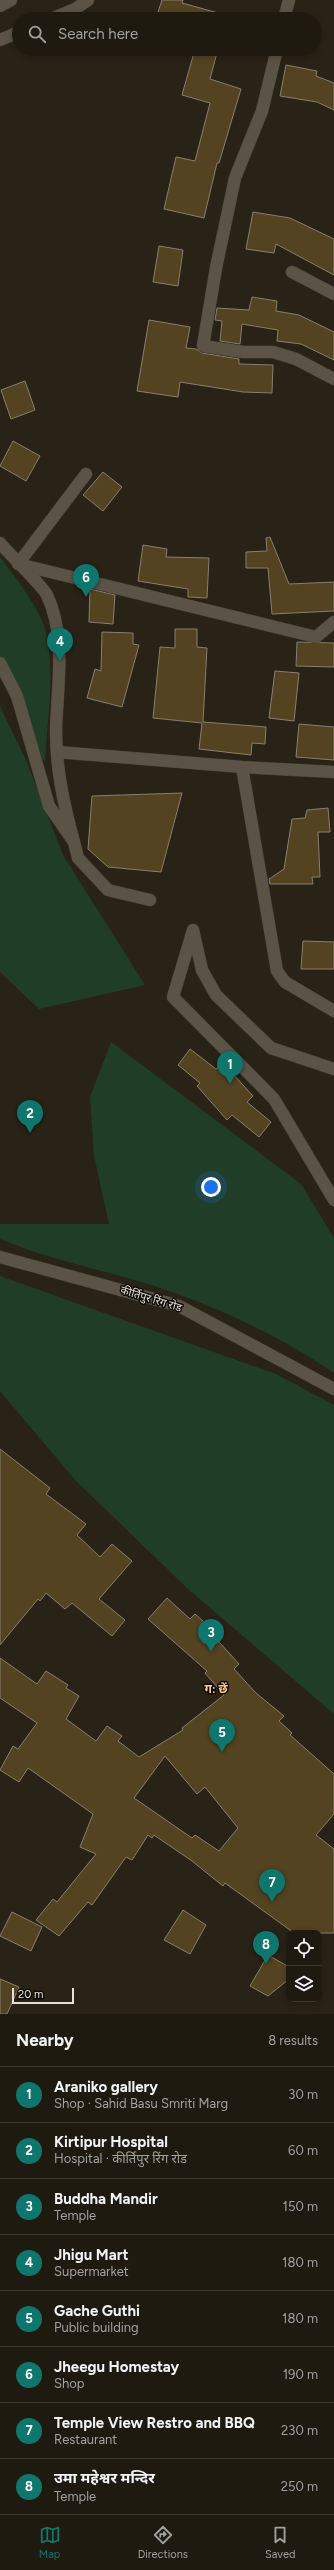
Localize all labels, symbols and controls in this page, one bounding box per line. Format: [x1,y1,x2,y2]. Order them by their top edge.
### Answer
search box [12,12,322,56]
icon: search [26,23,48,45]
text: Search here [58,25,138,43]
pin: 6 [73,564,99,597]
pin: 4 [47,628,73,661]
pin: 1 [217,1051,243,1084]
pin: 2 [17,1100,43,1133]
your location [201,1177,221,1197]
street label: कीर्तिपुर रिंग रोड [119,1284,183,1315]
pin: 3 [198,1619,224,1652]
district label: ग: छें [205,1682,228,1696]
pin: 5 [209,1719,235,1752]
pin: 7 [259,1869,285,1902]
map controls [286,1930,322,2002]
button: locate [286,1930,322,1966]
pin: 8 [253,1931,279,1964]
button: layers [286,1966,322,2002]
scale bar [12,1986,74,2005]
text: 20 m [18,1988,43,2001]
text: Nearby [16,2030,74,2050]
text: 8 results [268,2033,318,2048]
text: Araniko gallery [54,2078,158,2096]
text: 1 [26,2087,32,2102]
text: 30 m [288,2087,318,2102]
text: Shop · Sahid Basu Smriti Marg [54,2096,228,2111]
text: Kirtipur Hospital [54,2133,168,2151]
text: 2 [25,2143,33,2158]
text: 60 m [288,2143,318,2158]
text: Hospital · कीर्तिपुर रिंग रोड [54,2151,187,2166]
text: Buddha Mandir [54,2190,158,2208]
text: 3 [25,2199,33,2214]
text: 150 m [283,2199,318,2214]
text: Temple [54,2208,96,2223]
text: Jhigu Mart [54,2246,128,2264]
text: 4 [25,2255,33,2270]
text: 180 m [282,2255,318,2270]
text: Supermarket [54,2264,129,2279]
text: Gache Guthi [54,2302,140,2320]
text: 5 [25,2311,33,2326]
text: 180 m [282,2311,318,2326]
text: Public building [54,2320,139,2335]
text: Jheegu Homestay [54,2358,179,2376]
text: 6 [25,2367,33,2382]
text: 190 m [283,2367,318,2382]
text: Shop [54,2376,84,2391]
text: Temple View Restro and BBQ [54,2414,255,2432]
text: 7 [25,2423,33,2438]
text: 230 m [281,2423,318,2438]
text: Restaurant [54,2432,117,2447]
text: उमा महेश्वर मन्दिर [54,2469,155,2487]
text: 8 [25,2479,33,2494]
text: 250 m [281,2479,318,2494]
text: Temple [54,2489,96,2504]
tab: Map [39,2524,61,2561]
tab: Directions [138,2524,188,2561]
tab: Saved [265,2524,295,2561]

